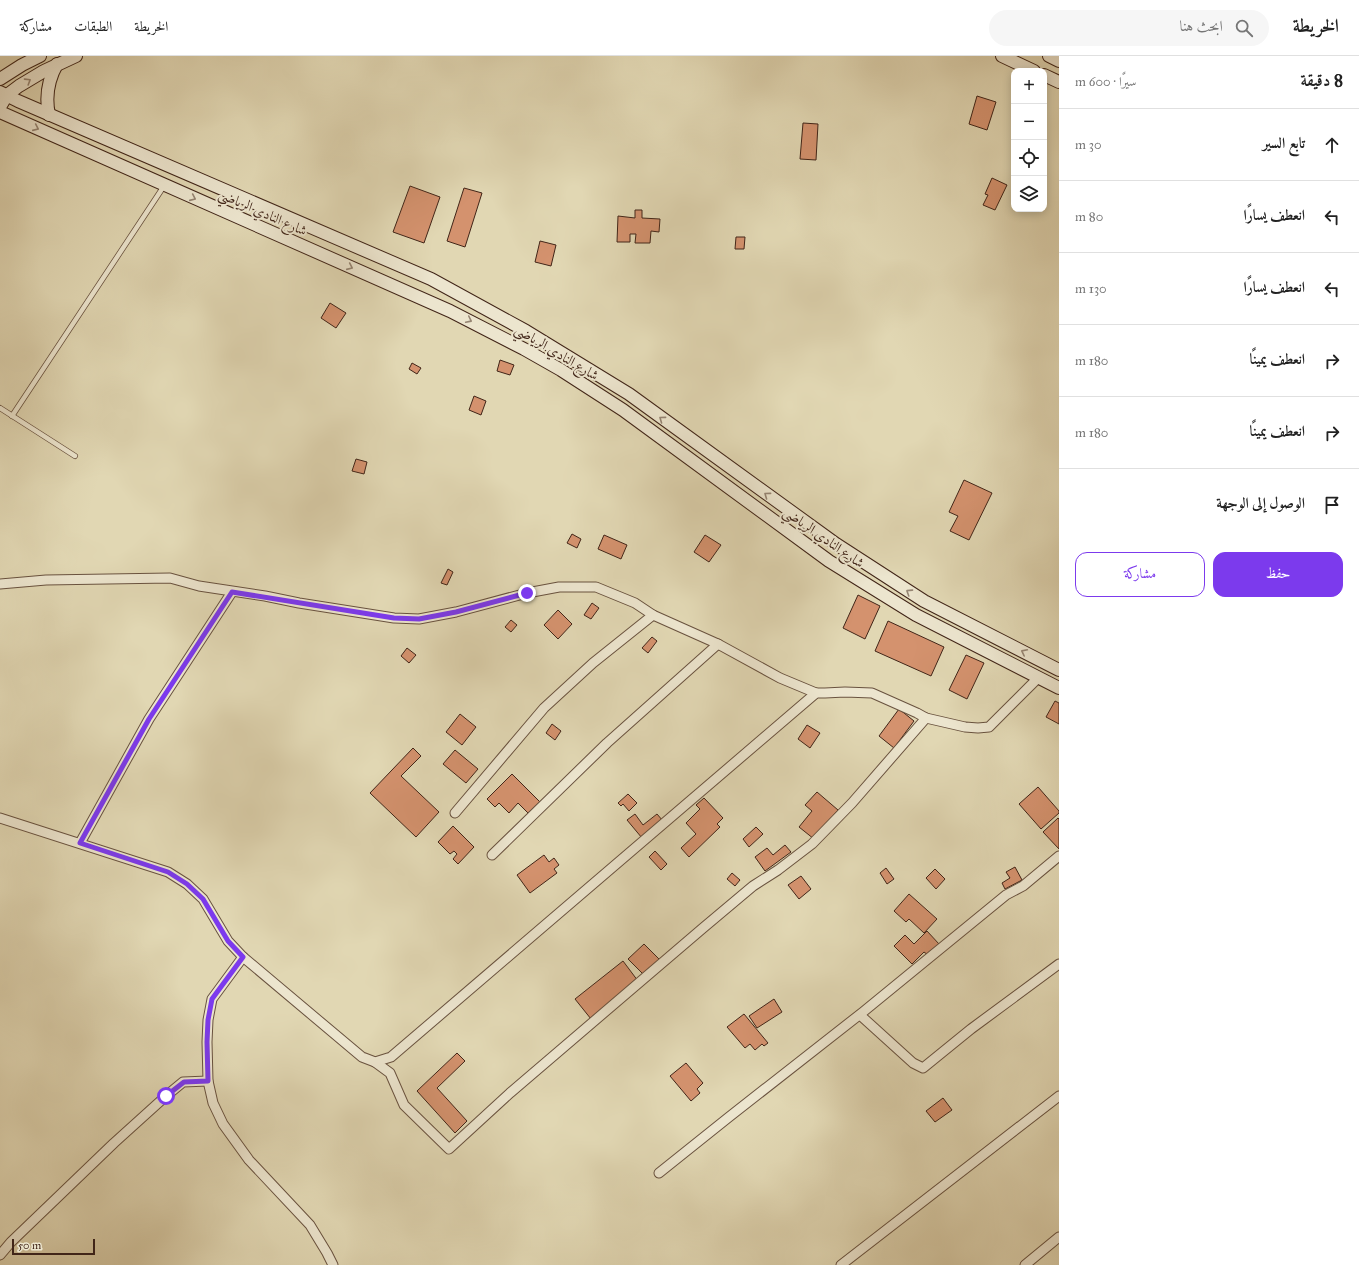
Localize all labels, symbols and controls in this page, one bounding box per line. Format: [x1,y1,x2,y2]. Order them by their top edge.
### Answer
search box [989,10,1269,46]
text: الخريطة [1293,14,1339,37]
text: ابحث هنا [1180,17,1223,35]
icon: search [1233,17,1255,39]
text: مشاركة [20,18,52,35]
text: الطبقات [74,18,112,35]
text: الخريطة [134,18,168,35]
map controls [1011,68,1047,212]
button: + [1011,68,1047,104]
text: 8 دقيقة [1301,70,1343,91]
text: سيرًا · 600 m [1075,74,1136,90]
one-way arrow [24,78,31,85]
button: − [1011,104,1047,140]
one-way arrow [31,123,39,131]
text: تابع السير [1263,134,1305,152]
icon: ahead [1321,134,1343,156]
text: 30 m [1075,137,1102,153]
button: locate [1011,140,1047,176]
button: layers [1011,176,1047,212]
street label: شارع النادي الرياضي [214,185,310,244]
one-way arrow [189,193,196,201]
text: انعطف يسارًا [1243,206,1305,224]
icon: left [1321,206,1343,228]
text: 80 m [1075,209,1103,225]
one-way arrow [346,262,354,270]
text: انعطف يسارًا [1243,278,1305,296]
icon: left [1321,278,1343,300]
text: 130 m [1075,281,1107,297]
one-way arrow [465,316,472,323]
street label: شارع النادي الرياضي [509,321,602,388]
text: انعطف يمينًا [1250,350,1305,368]
icon: right [1321,350,1343,372]
text: 180 m [1075,353,1108,369]
one-way arrow [659,416,666,423]
text: انعطف يمينًا [1250,422,1305,440]
icon: right [1321,422,1343,444]
text: 180 m [1075,425,1108,441]
one-way arrow [764,492,771,500]
text: الوصول إلى الوجهة [1216,494,1305,512]
icon: arrive [1321,494,1343,516]
street label: شارع النادي الرياضي [777,503,867,576]
button: مشاركة [1075,552,1205,597]
button: حفظ [1213,552,1343,597]
route end [518,584,536,602]
one-way arrow [906,589,913,597]
one-way arrow [1021,649,1028,657]
route start [157,1087,175,1105]
scale bar [12,1237,95,1256]
text: 50 m [18,1239,41,1252]

